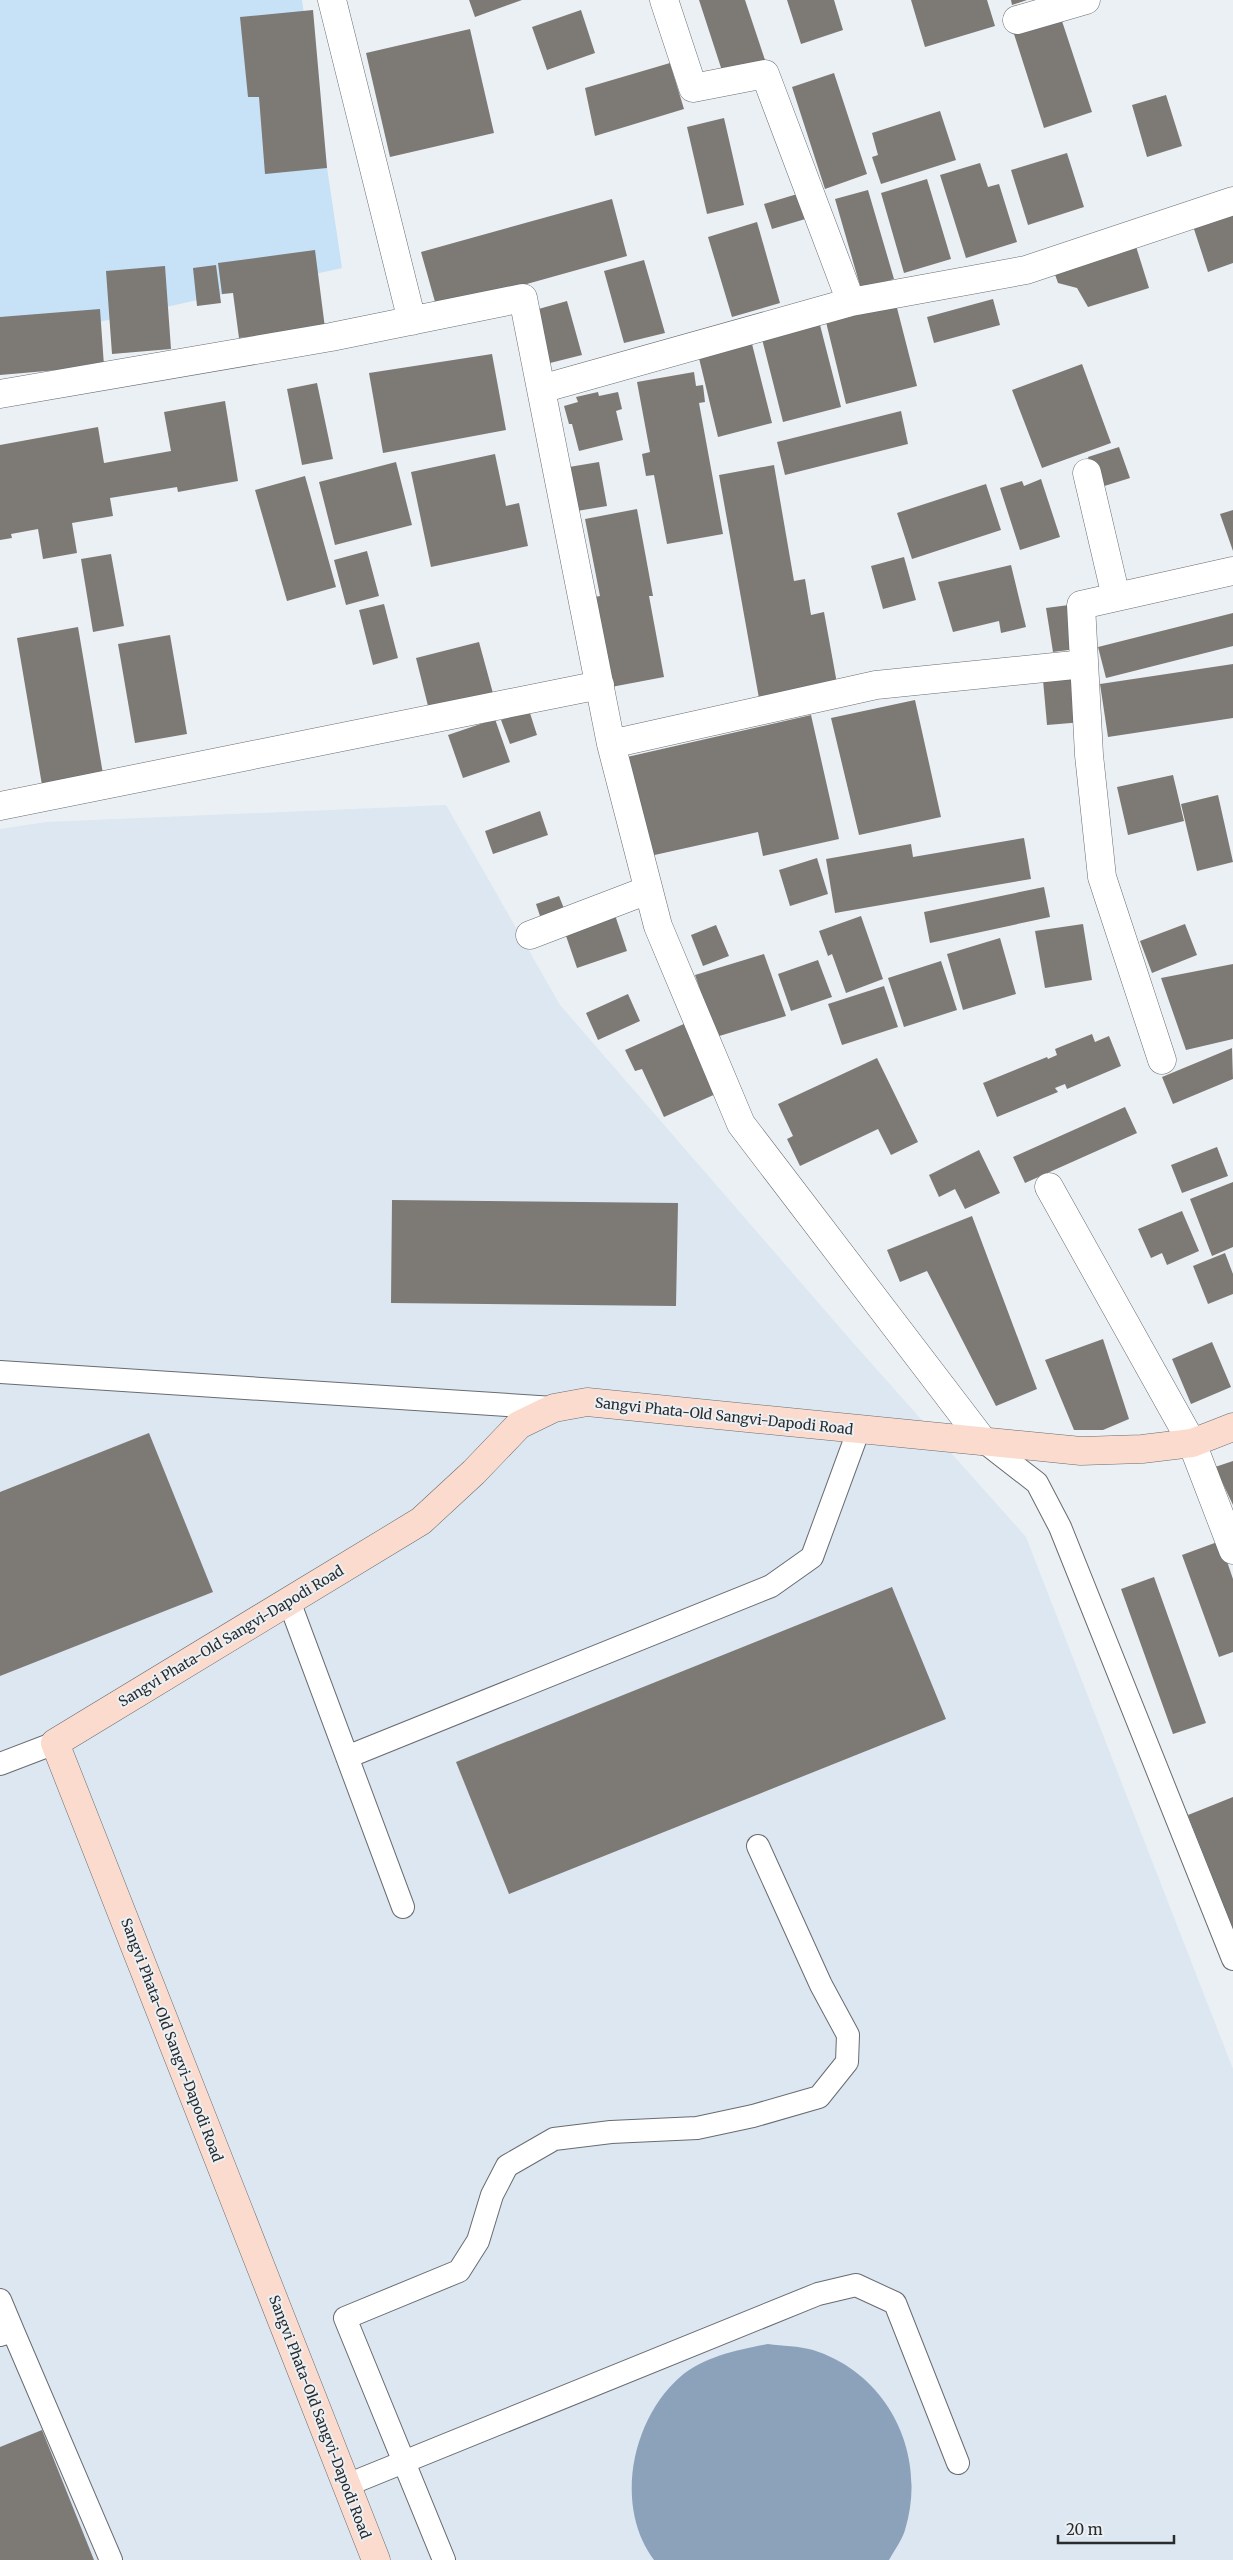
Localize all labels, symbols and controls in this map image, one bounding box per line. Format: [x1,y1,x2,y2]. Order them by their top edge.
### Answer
street label: Sangvi Phata-Old Sangvi-Dapodi Road [594,1393,855,1439]
street label: Sangvi Phata-Old Sangvi-Dapodi Road [115,1561,347,1711]
street label: Sangvi Phata-Old Sangvi-Dapodi Road [117,1916,227,2165]
street label: Sangvi Phata-Old Sangvi-Dapodi Road [265,2293,375,2542]
scale bar [1058,2512,1174,2544]
text: 20 m [1066,2520,1103,2539]

